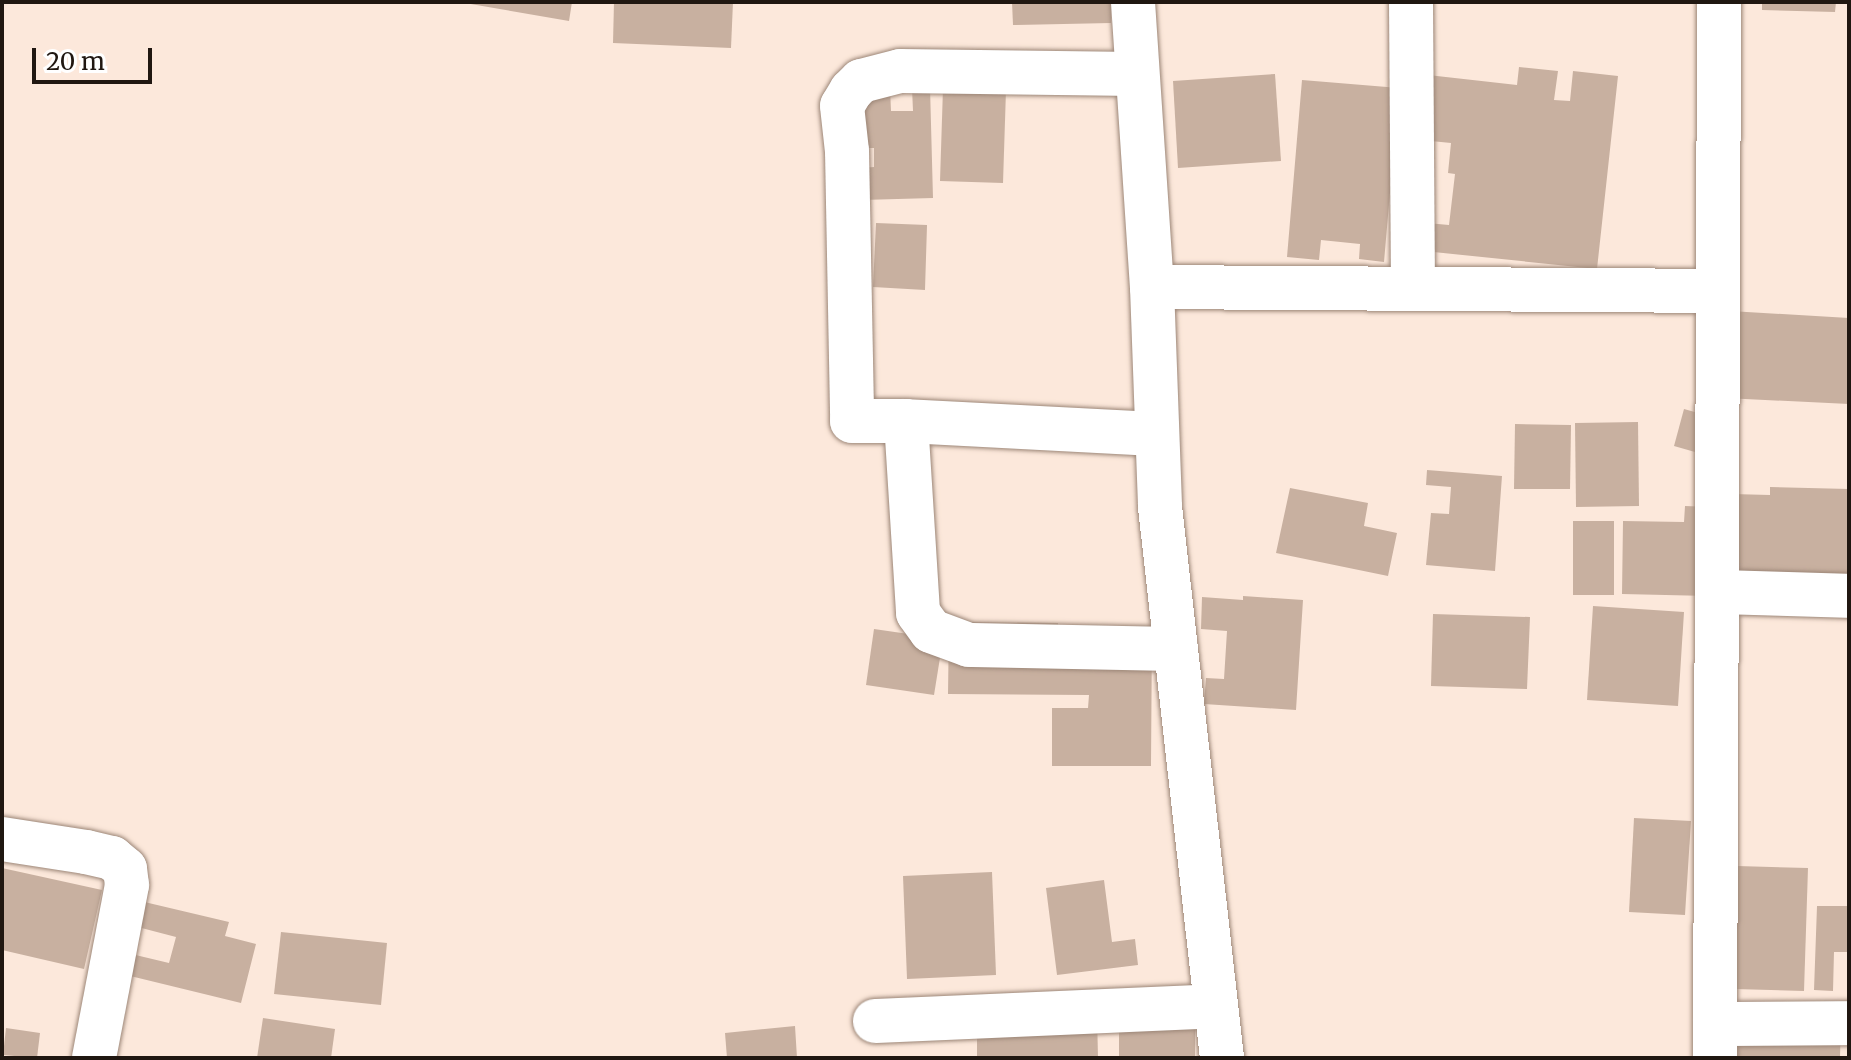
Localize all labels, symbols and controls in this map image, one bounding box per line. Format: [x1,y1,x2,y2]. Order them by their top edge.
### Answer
scale bar [36,32,156,82]
text: 20 m [46,46,105,77]

